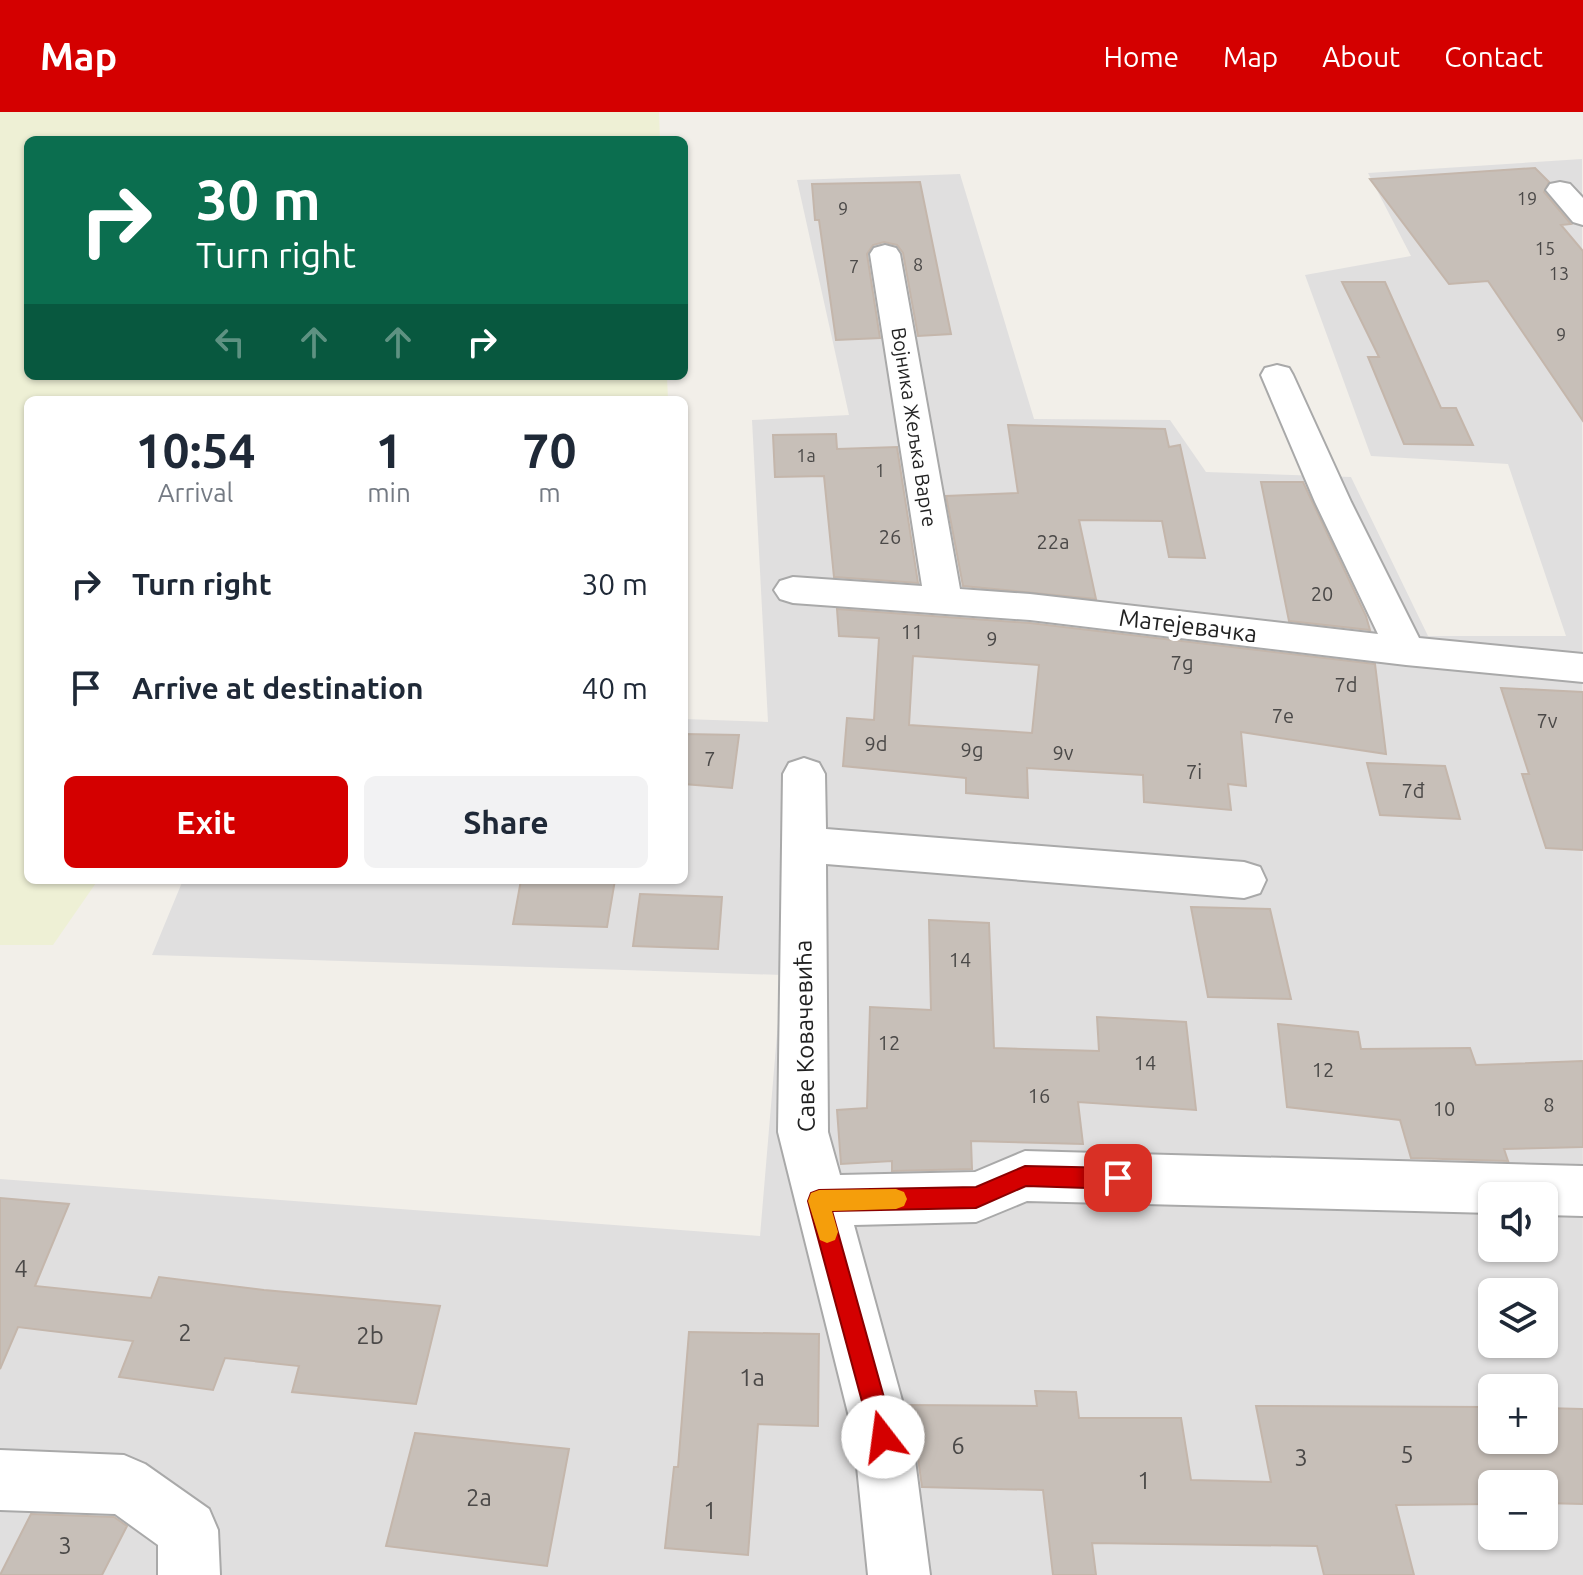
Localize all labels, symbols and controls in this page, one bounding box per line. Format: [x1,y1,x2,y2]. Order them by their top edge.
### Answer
text: Map [40,35,117,77]
text: Home [1104,41,1179,72]
text: Map [1223,41,1278,72]
text: About [1322,41,1400,72]
text: Contact [1444,41,1543,72]
icon: right [64,168,168,272]
text: 30 m [196,168,321,231]
house number: 19 [1517,188,1537,208]
house number: 9 [838,198,848,218]
text: Turn right [196,234,356,275]
house number: 15 [1535,238,1555,258]
house number: 8 [913,254,923,274]
house number: 7 [849,256,859,276]
house number: 13 [1549,263,1569,283]
icon: left [208,320,252,364]
icon: ahead [292,320,336,364]
icon: ahead [376,320,420,364]
icon: right [460,320,504,364]
house number: 9 [1556,324,1566,344]
street label: Војника Жељка Варге [887,325,942,528]
text: 10:54 [136,423,256,477]
text: 1 [375,423,403,477]
text: 70 [522,423,576,477]
house number: 1a [796,445,816,465]
house number: 1 [875,460,885,480]
text: Arrival [158,478,233,507]
text: min [367,478,411,507]
text: m [538,478,561,507]
house number: 26 [879,525,901,548]
house number: 22a [1037,530,1069,553]
icon: right [64,562,108,606]
text: Turn right [132,567,272,601]
text: 30 m [581,567,648,601]
house number: 20 [1311,582,1333,605]
street label: Матејевачка [1117,604,1259,647]
house number: 11 [901,620,923,643]
house number: 9 [986,627,998,650]
house number: 7g [1171,651,1193,674]
icon: arrive [64,666,108,710]
text: Arrive at destination [132,671,424,705]
text: 40 m [581,671,648,705]
house number: 7d [1335,673,1357,696]
house number: 7e [1272,704,1294,727]
house number: 7v [1536,709,1558,732]
house number: 9d [865,732,887,755]
house number: 9g [961,738,983,761]
house number: 9v [1052,741,1074,764]
house number: 7 [704,747,716,770]
house number: 7i [1186,760,1202,783]
button: Exit [64,776,348,868]
button: Share [364,776,648,868]
house number: 7đ [1402,779,1425,802]
street label: Саве Ковачевића [789,940,820,1132]
house number: 14 [949,948,971,971]
house number: 12 [878,1031,900,1054]
house number: 14 [1134,1051,1156,1074]
house number: 12 [1312,1058,1334,1081]
house number: 16 [1028,1084,1050,1107]
house number: 8 [1543,1093,1555,1116]
house number: 10 [1433,1097,1455,1120]
pin [1084,1144,1152,1212]
icon: arrive [1096,1156,1140,1200]
map controls [1478,1182,1558,1550]
button: sound [1478,1182,1558,1262]
house number: 4 [14,1255,28,1282]
button: layers [1478,1278,1558,1358]
house number: 2 [178,1319,192,1346]
house number: 2b [356,1322,384,1349]
house number: 1a [739,1364,765,1391]
button: + [1478,1374,1558,1454]
position arrow [841,1395,925,1479]
house number: 6 [951,1432,965,1459]
house number: 5 [1400,1441,1414,1468]
house number: 3 [1294,1444,1308,1471]
house number: 1 [1137,1467,1151,1494]
button: − [1478,1470,1558,1550]
house number: 2a [466,1484,492,1511]
house number: 1 [703,1497,717,1524]
house number: 3 [58,1532,72,1559]

